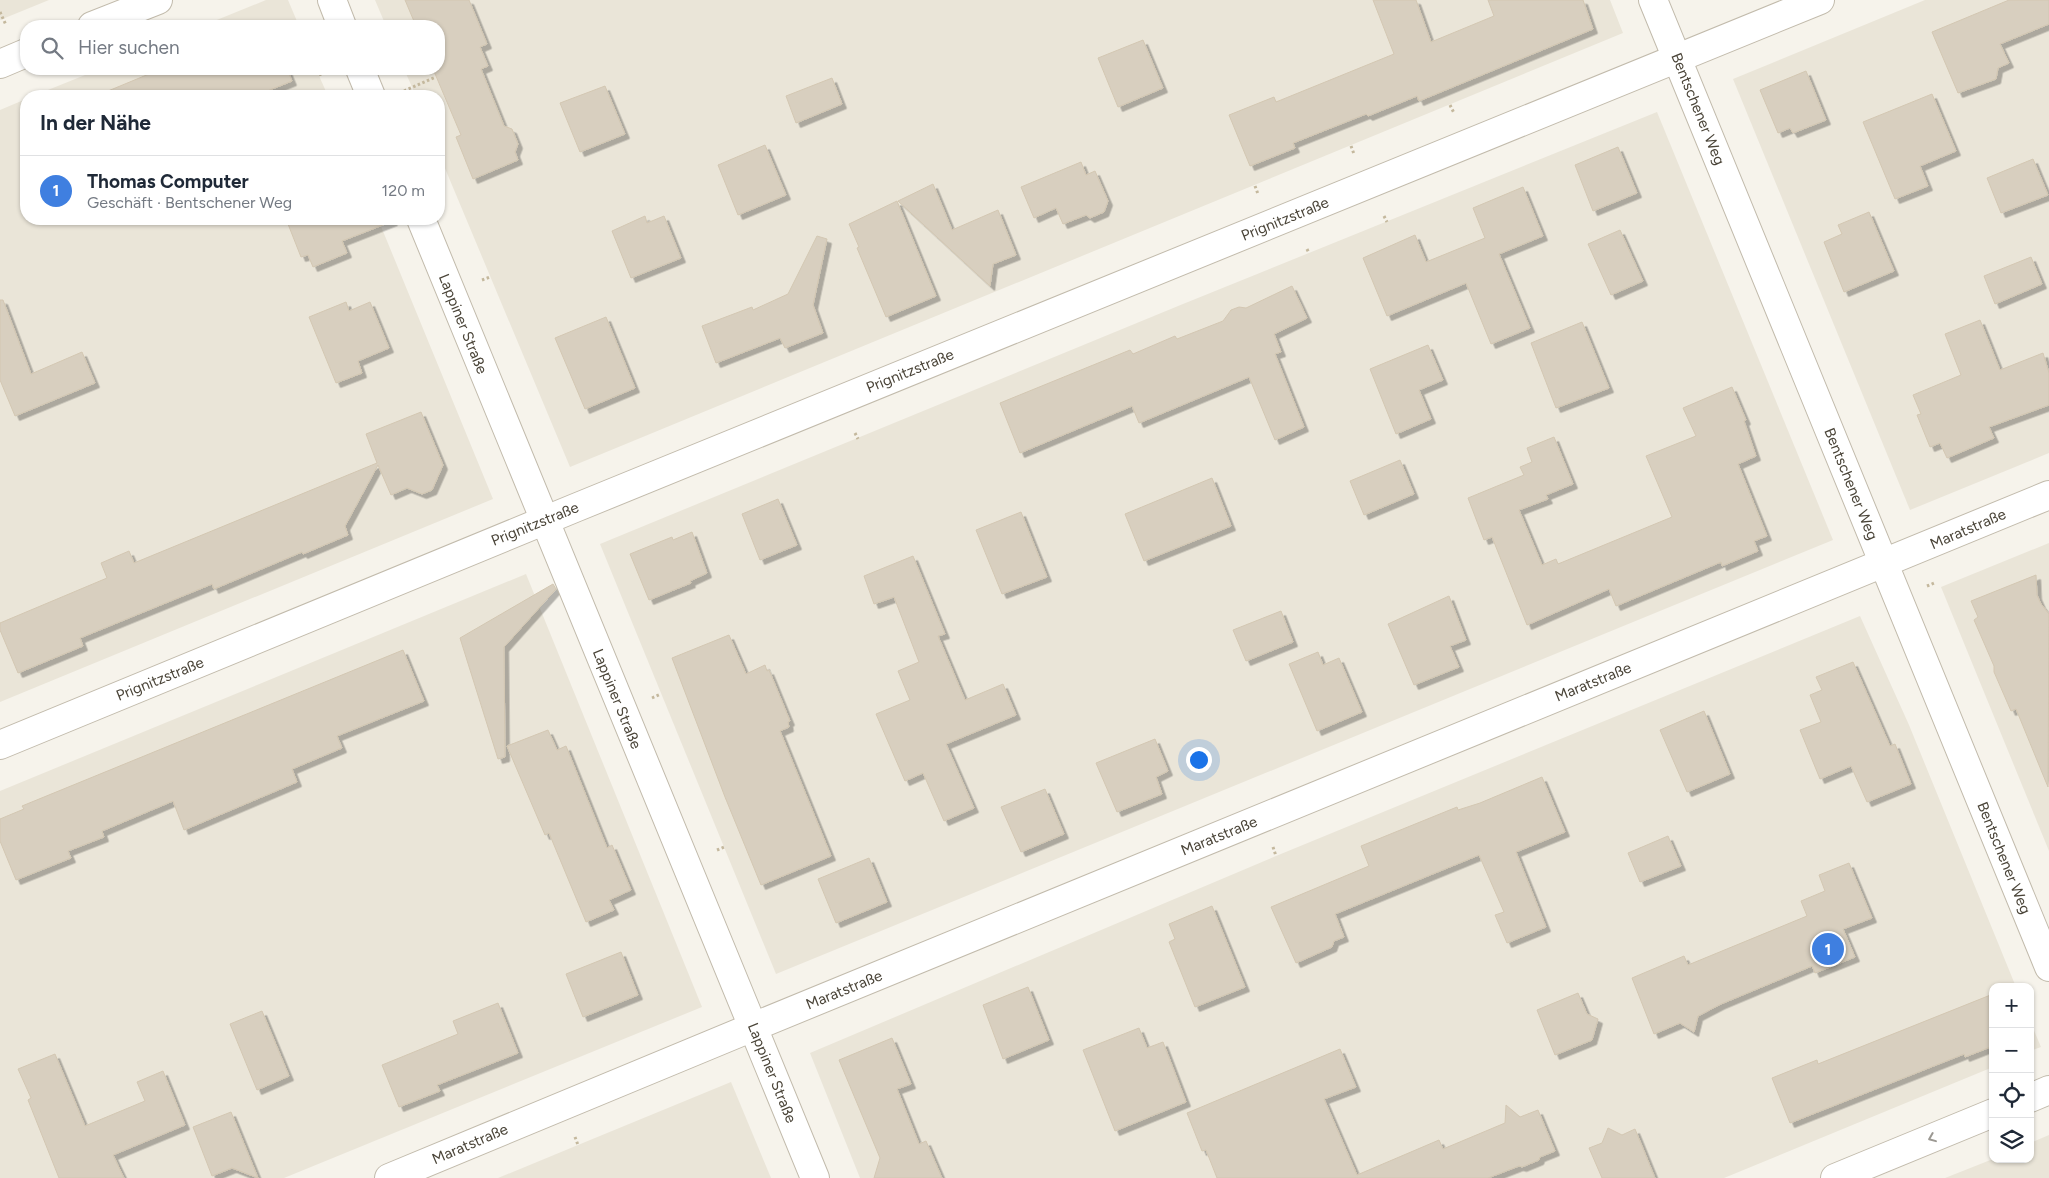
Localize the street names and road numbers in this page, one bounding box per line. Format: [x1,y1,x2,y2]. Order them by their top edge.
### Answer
street label: Bentschener Weg [1667,50,1729,168]
street label: Prignitzstraße [1239,193,1331,245]
street label: Lappiner Straße [435,271,491,377]
street label: Prignitzstraße [864,345,956,397]
street label: Bentschener Weg [1820,425,1882,543]
street label: Prignitzstraße [489,498,581,550]
street label: Maratstraße [1927,505,2009,553]
street label: Lappiner Straße [589,646,645,752]
street label: Prignitzstraße [114,653,206,705]
street label: Maratstraße [1552,659,1634,705]
street label: Bentschener Weg [1973,799,2035,917]
street label: Maratstraße [1178,813,1260,859]
street label: Maratstraße [803,967,885,1013]
street label: Lappiner Straße [744,1020,800,1126]
street label: Maratstraße [429,1120,511,1168]

